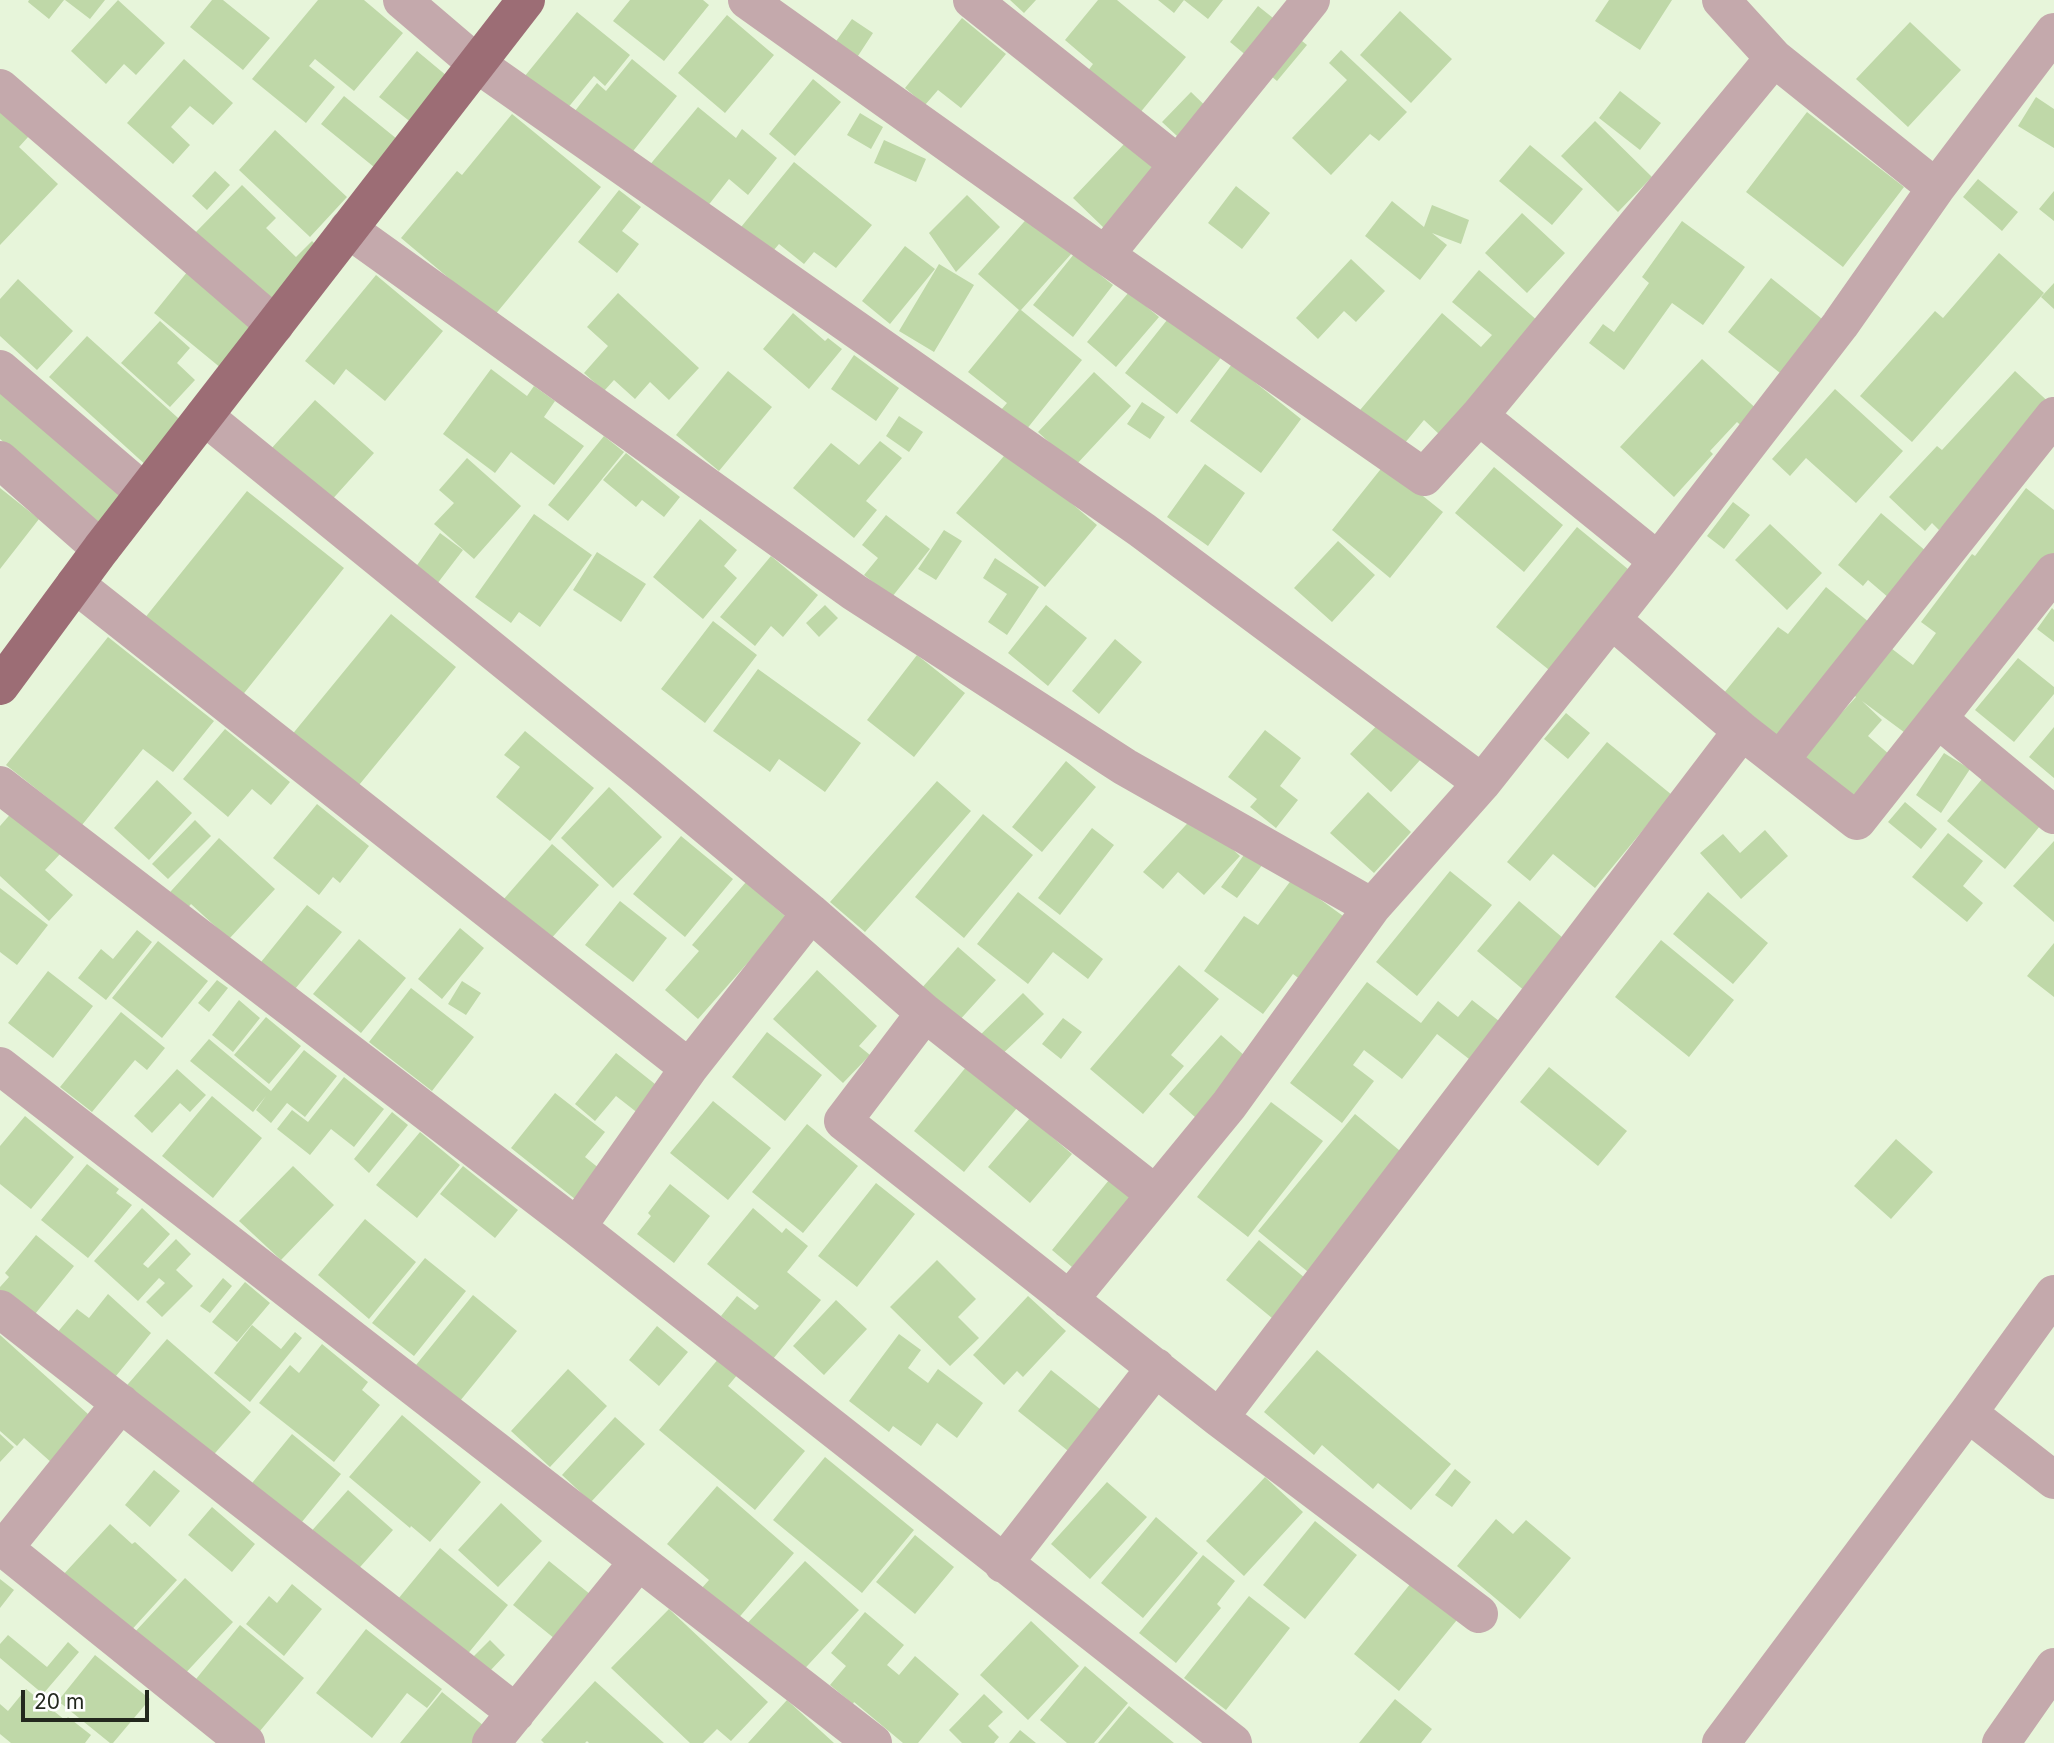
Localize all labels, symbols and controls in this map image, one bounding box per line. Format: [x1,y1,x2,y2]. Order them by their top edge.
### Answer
scale bar [24,1676,152,1720]
text: 20 m [34,1689,84,1714]

